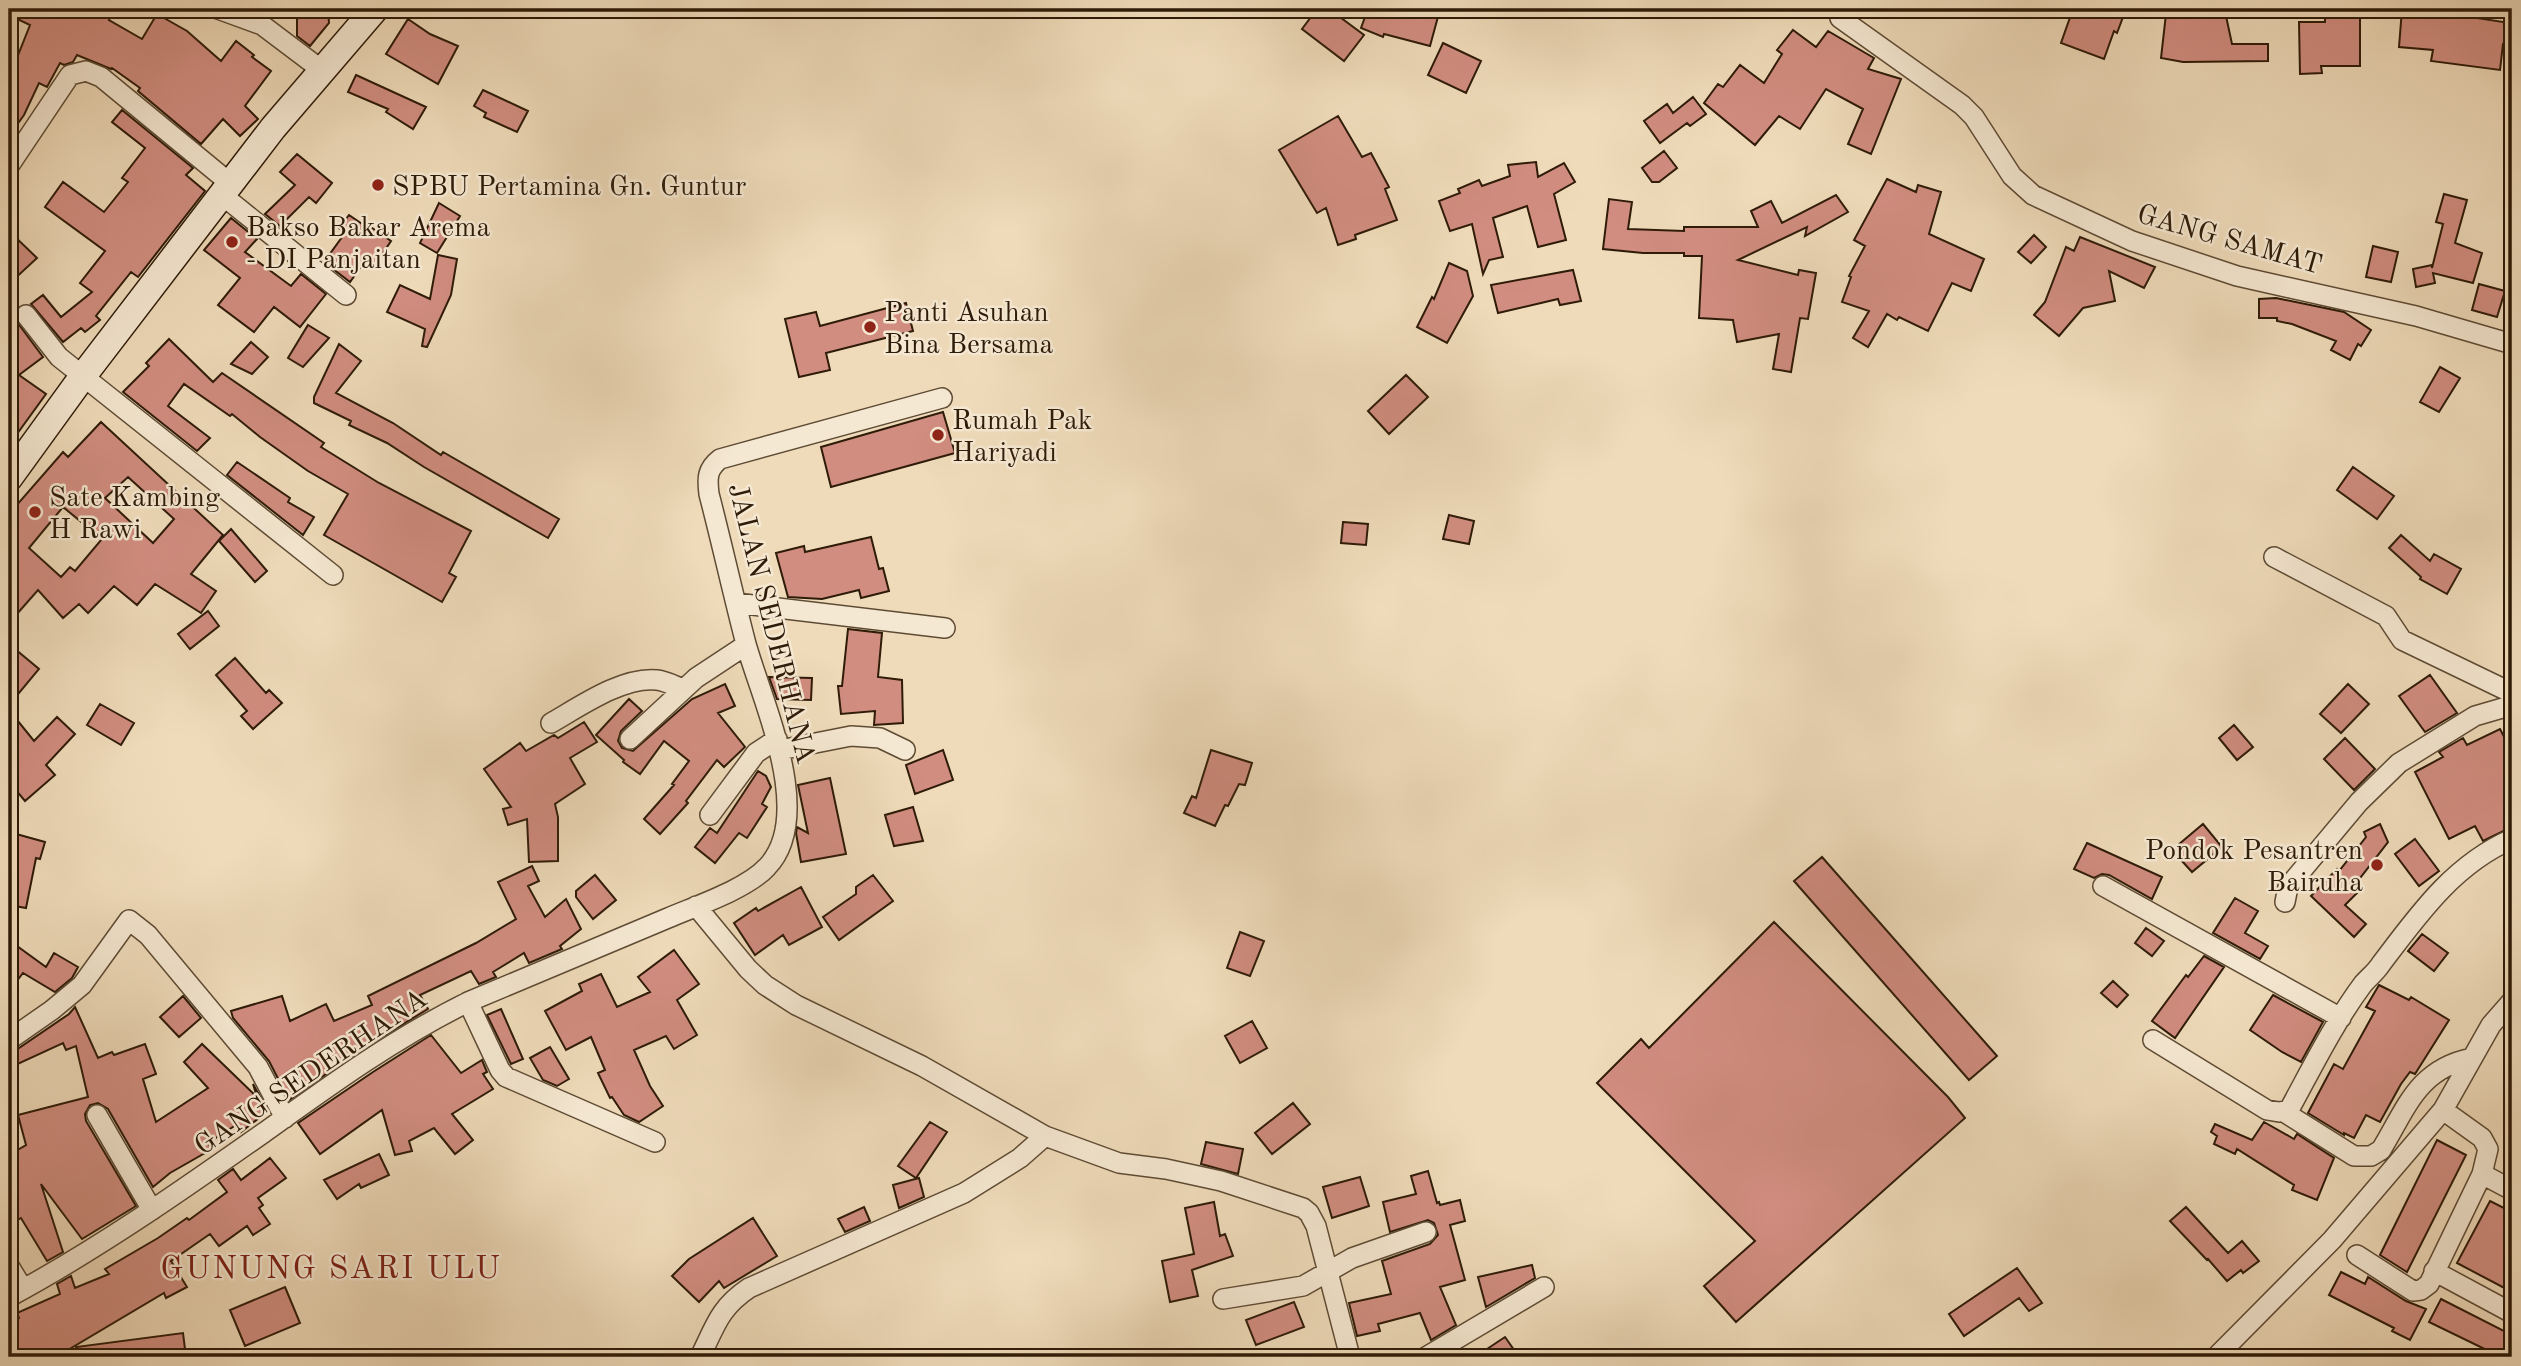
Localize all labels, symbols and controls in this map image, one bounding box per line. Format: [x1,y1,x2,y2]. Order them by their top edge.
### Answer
place label: SPBU Pertamina Gn. Guntur [392,174,746,202]
marker: SPBU Pertamina Gn. Guntur [370,177,386,193]
street label: GANG SAMAT [2134,201,2325,281]
place label: Bakso Bakar Arema - DI Panjaitan [246,215,490,275]
marker: Bakso Bakar Arema - DI Panjaitan [224,234,240,250]
place label: Panti Asuhan Bina Bersama [884,300,1054,360]
marker: Panti Asuhan Bina Bersama [862,319,878,335]
place label: Rumah Pak Hariyadi [952,408,1092,468]
marker: Rumah Pak Hariyadi [930,427,946,443]
street label: JALAN SEDERHANA [722,481,818,767]
place label: Sate Kambing H Rawi [49,485,220,545]
marker: Sate Kambing H Rawi [27,504,43,520]
place label: Pondok Pesantren Bairuha [2145,838,2363,898]
marker: Pondok Pesantren Bairuha [2369,857,2385,873]
street label: GANG SEDERHANA [190,985,433,1162]
district label: GUNUNG SARI ULU [160,1254,502,1286]

